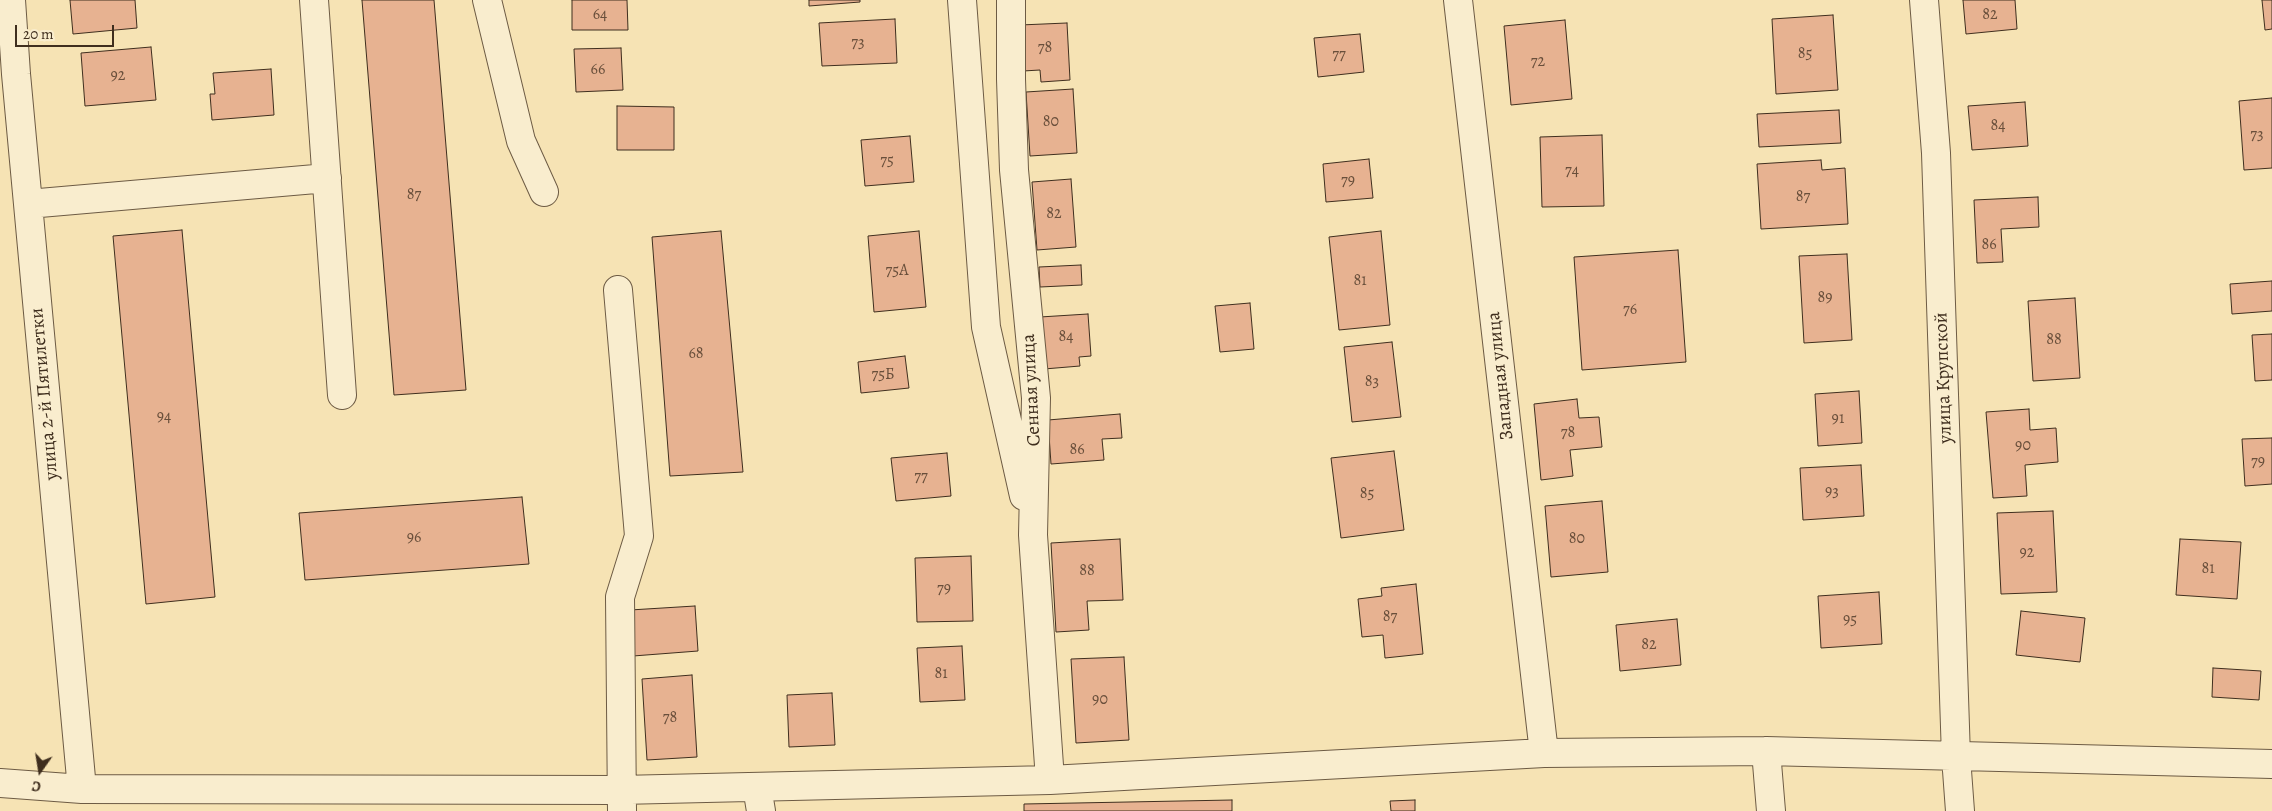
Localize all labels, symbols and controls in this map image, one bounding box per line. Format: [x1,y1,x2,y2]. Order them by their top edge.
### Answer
house number: 64 [593,5,607,25]
house number: 82 [1982,5,1998,25]
scale bar [18,15,116,47]
text: 20 m [23,24,54,44]
house number: 73 [851,33,865,53]
house number: 78 [1038,38,1052,58]
house number: 85 [1798,44,1812,64]
house number: 77 [1332,45,1346,65]
house number: 72 [1531,52,1545,72]
house number: 66 [591,60,605,80]
house number: 92 [111,66,125,86]
house number: 80 [1043,112,1059,132]
house number: 84 [1990,116,2006,136]
house number: 73 [2250,125,2264,145]
house number: 75 [880,151,894,171]
house number: 74 [1565,161,1579,181]
house number: 79 [1341,171,1355,191]
house number: 87 [407,185,421,205]
house number: 87 [1796,187,1810,207]
house number: 82 [1046,204,1062,224]
house number: 86 [1981,235,1997,255]
house number: 75А [886,261,908,281]
house number: 81 [1353,271,1367,291]
house number: 89 [1817,288,1833,308]
house number: 76 [1623,300,1637,320]
street label: улица 2-й Пятилетки [26,307,64,481]
street label: Западная улица [1483,311,1519,441]
street label: улица Крупской [1930,312,1958,444]
house number: 84 [1058,327,1074,347]
house number: 88 [2046,330,2062,350]
street label: Сенная улица [1018,333,1046,447]
house number: 68 [688,344,704,364]
house number: 75Б [871,365,895,385]
house number: 83 [1365,372,1379,392]
house number: 94 [157,407,171,427]
house number: 91 [1832,409,1844,429]
house number: 78 [1561,423,1575,443]
house number: 90 [2015,436,2031,456]
house number: 86 [1069,440,1085,460]
house number: 79 [2251,452,2265,472]
house number: 77 [914,467,928,487]
house number: 93 [1825,482,1839,502]
house number: 85 [1360,484,1374,504]
house number: 96 [407,528,421,548]
house number: 80 [1569,529,1585,549]
house number: 92 [2020,543,2034,563]
house number: 81 [2201,559,2215,579]
house number: 88 [1079,561,1095,581]
house number: 79 [937,579,951,599]
house number: 87 [1383,607,1397,627]
house number: 95 [1843,610,1857,630]
house number: 82 [1641,635,1657,655]
house number: 81 [934,664,948,684]
house number: 90 [1092,690,1108,710]
house number: 78 [663,708,677,728]
north arrow [15,746,65,796]
text: С [30,776,43,796]

